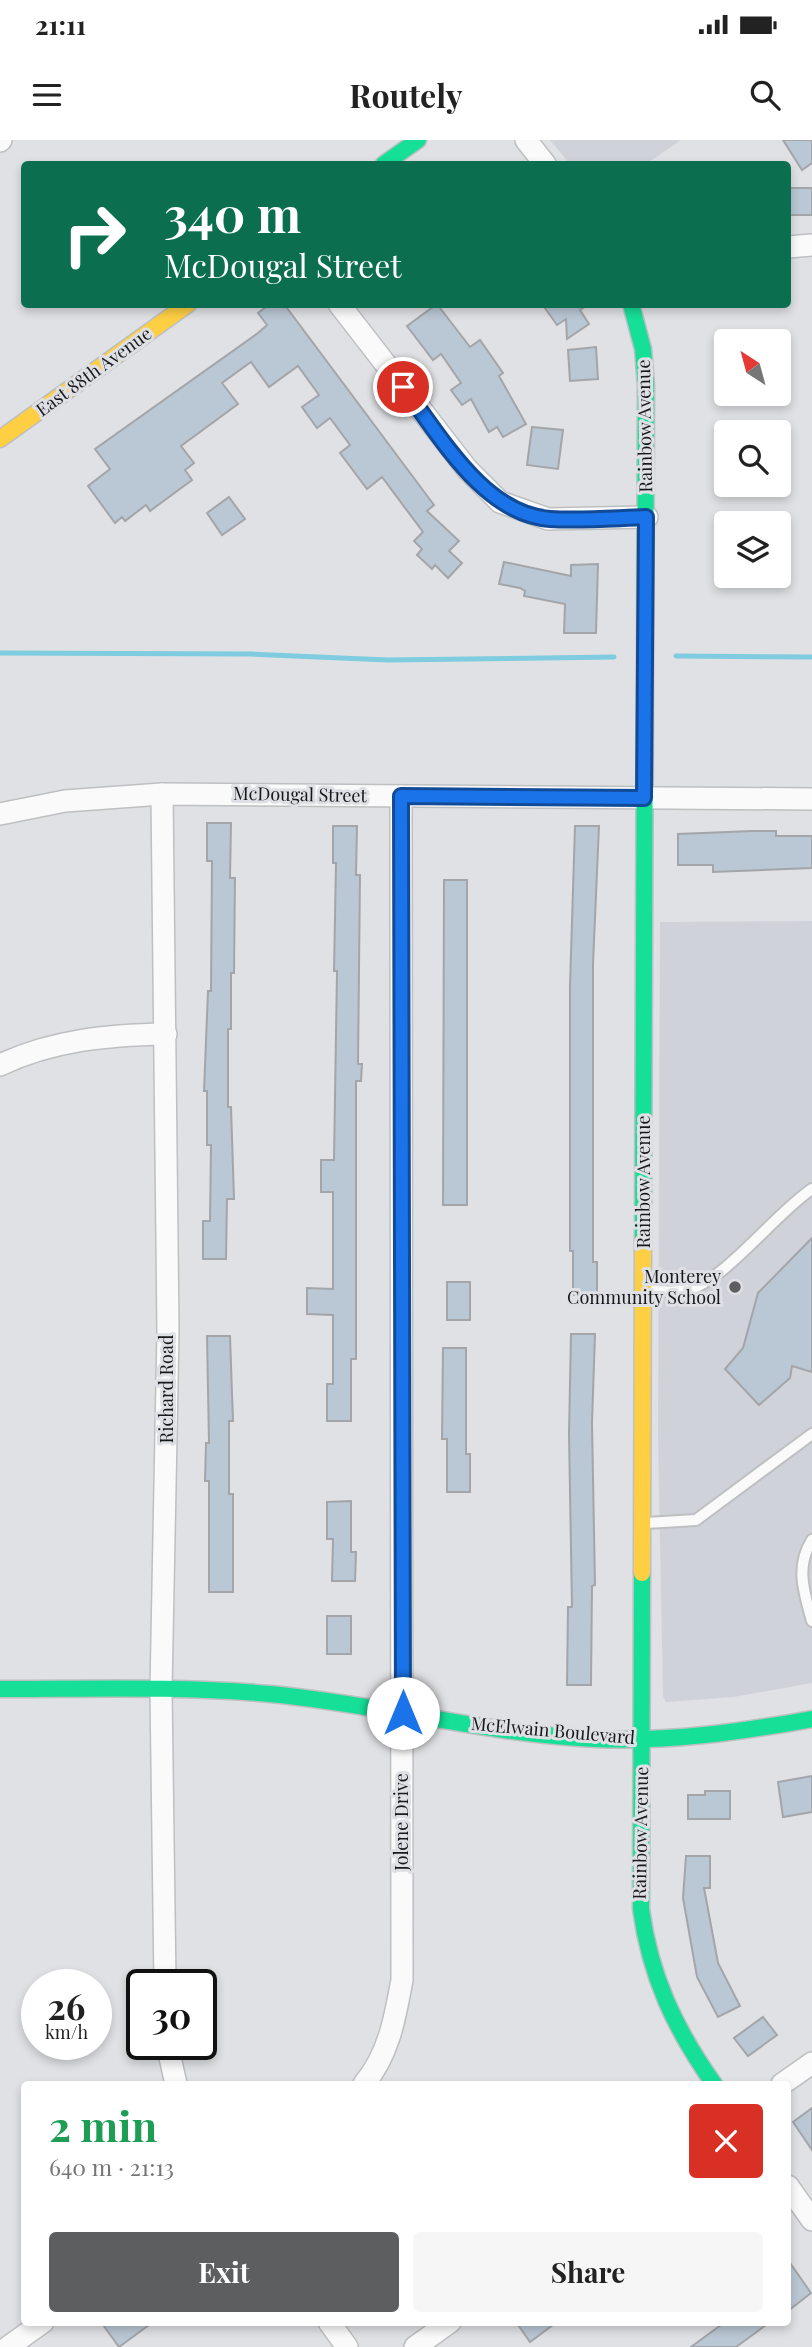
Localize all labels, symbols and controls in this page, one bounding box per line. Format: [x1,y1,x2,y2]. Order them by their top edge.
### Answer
text: 21:11 [35,7,86,42]
text: Routely [349,73,463,116]
icon: menu [28,76,66,114]
icon: search [746,76,784,114]
text: 340 m [164,180,301,245]
icon: right [49,189,140,280]
text: McDougal Street [164,243,402,286]
street label: East 88th Avenue [31,321,156,421]
north arrow [714,329,791,406]
map controls [714,329,791,588]
pin [373,357,433,417]
street label: Rainbow Avenue [631,359,657,493]
icon: arrive [384,368,422,406]
button: search [714,420,791,497]
button: layers [714,511,791,588]
street label: McDougal Street [233,781,368,807]
street label: Rainbow Avenue [631,1115,655,1249]
place label: Monterey Community School [567,1264,721,1309]
marker: Monterey Community School [727,1279,743,1295]
street label: Richard Road [154,1334,178,1443]
position arrow [366,1676,440,1750]
street label: McElwain Boulevard [470,1711,637,1749]
street label: Rainbow Avenue [627,1766,653,1900]
street label: Jolene Drive [389,1773,413,1872]
speed limit sign: 30 [126,1969,217,2060]
text: 26 [48,1982,85,2029]
text: km/h [45,2020,88,2044]
text: 2 min [49,2097,157,2153]
button: close [689,2104,763,2178]
text: 640 m · 21:13 [49,2151,174,2182]
button: Exit [49,2232,399,2312]
button: Share [413,2232,763,2312]

